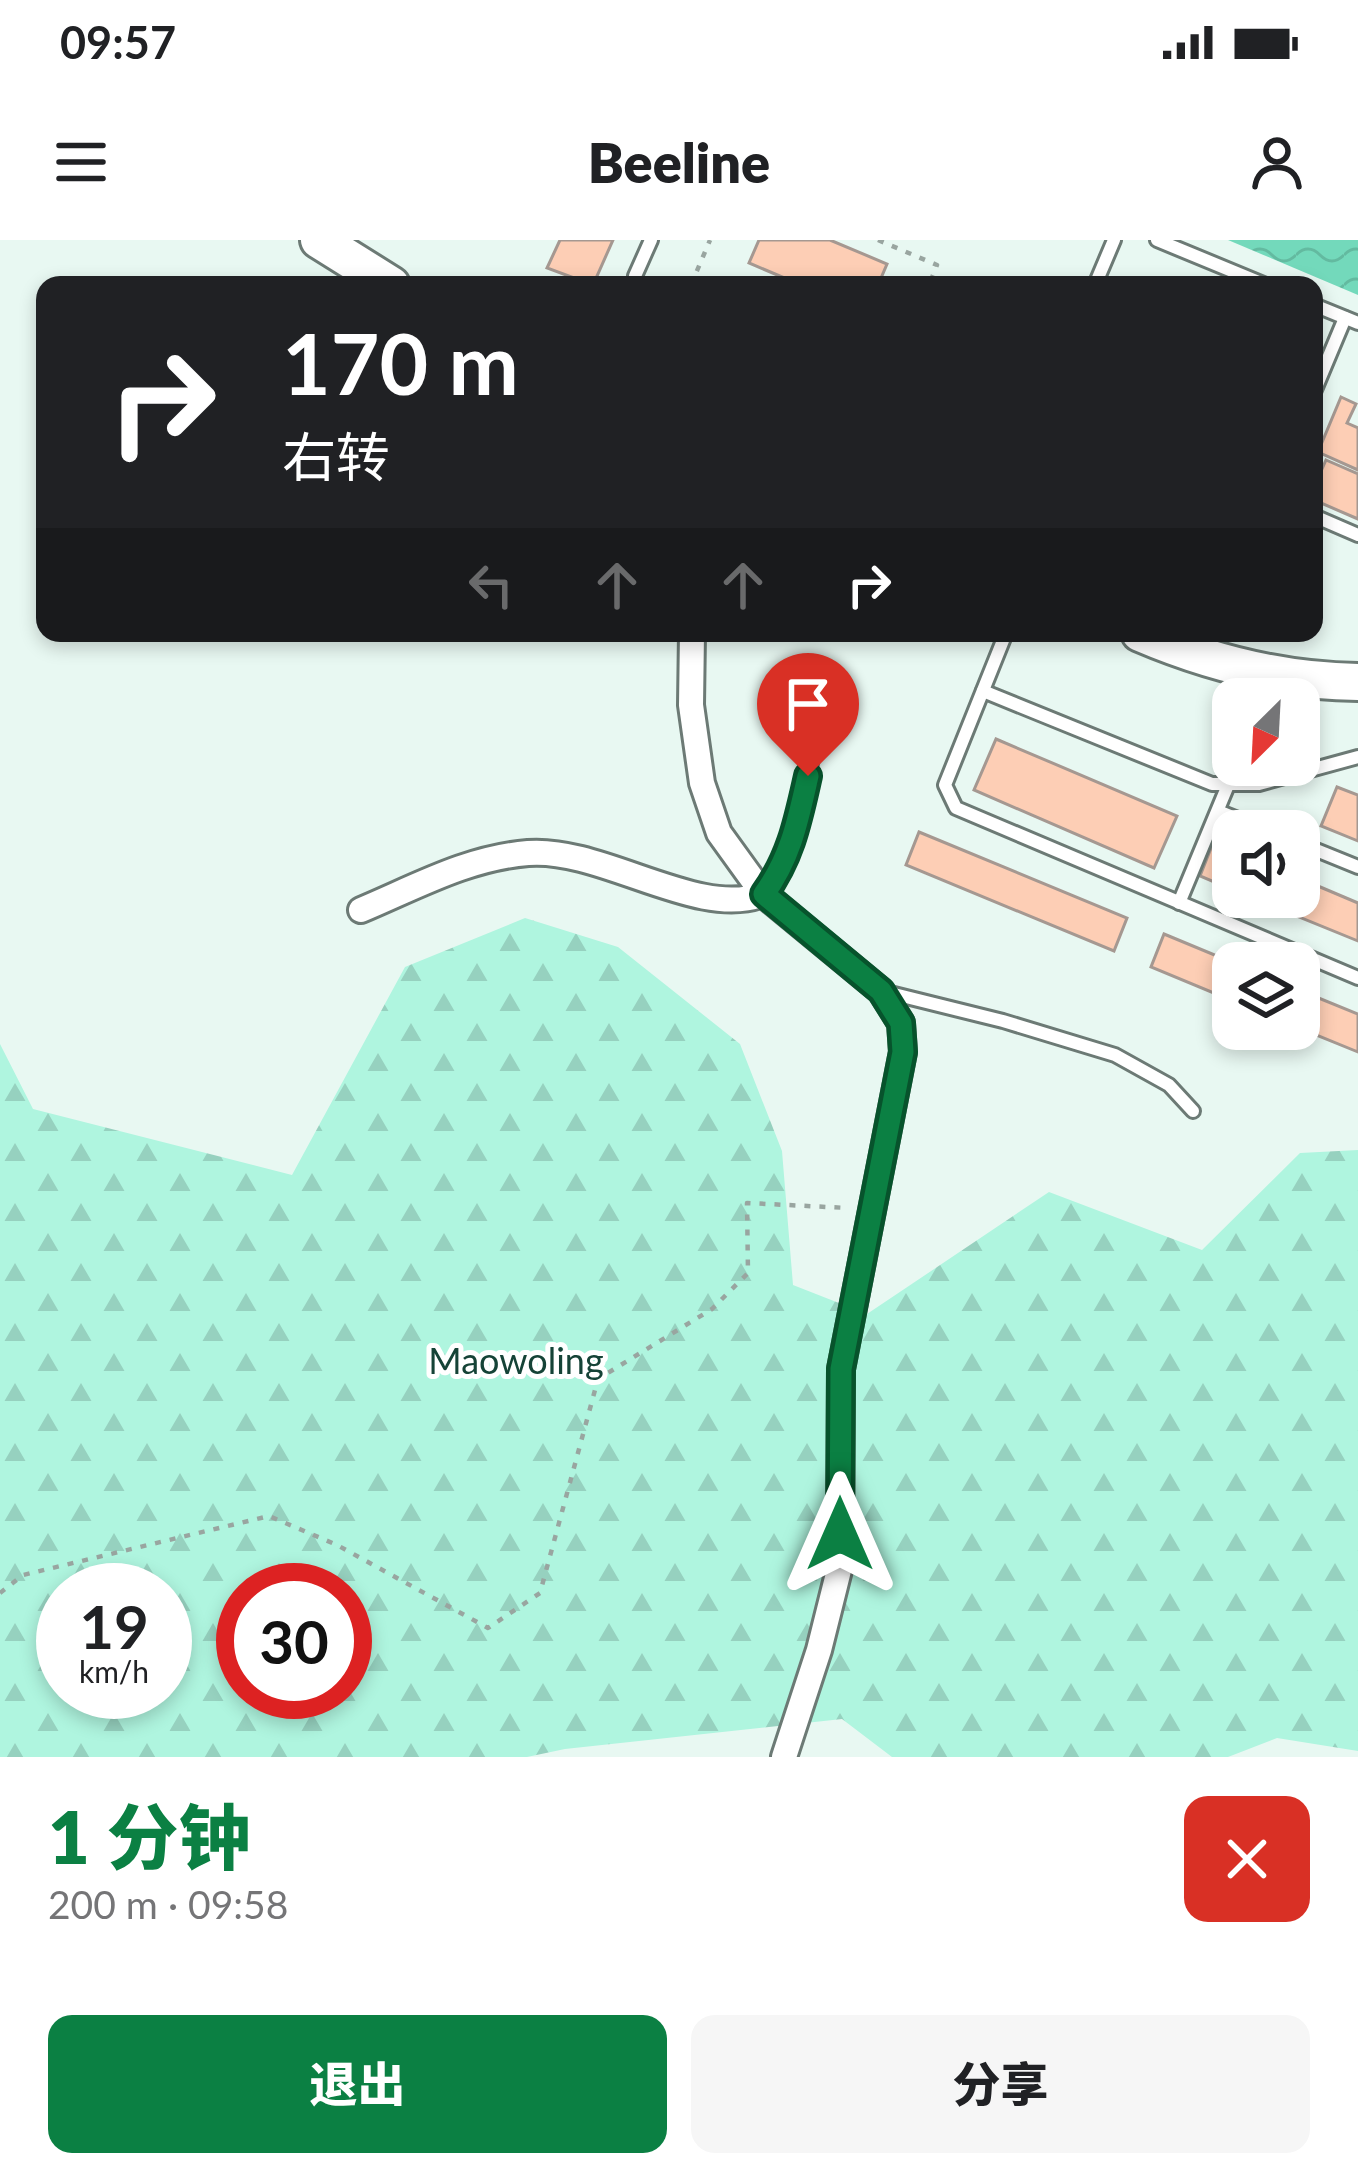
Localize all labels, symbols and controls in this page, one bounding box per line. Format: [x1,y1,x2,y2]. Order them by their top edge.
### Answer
text: 09:57 [60,15,176,69]
icon: menu [48,129,114,195]
icon: person [1244,129,1310,195]
text: Beeline [588,130,770,195]
text: 170 m [282,312,519,413]
icon: right [84,324,240,480]
text: 右转 [282,424,390,489]
icon: left [458,552,524,618]
icon: ahead [584,552,650,618]
icon: ahead [710,552,776,618]
icon: right [836,552,902,618]
pin [757,653,859,776]
icon: arrive [775,671,841,737]
north arrow [1212,678,1320,786]
map controls [1212,678,1320,1050]
button: sound [1212,810,1320,918]
button: layers [1212,942,1320,1050]
park label: Maowoling [428,1338,604,1382]
position arrow [777,1471,903,1597]
speed limit sign: 30 [216,1563,372,1719]
text: 19 [79,1590,149,1662]
text: km/h [79,1653,149,1689]
text: 1 分钟 [48,1793,250,1879]
button: close [1184,1796,1310,1922]
text: 200 m · 09:58 [48,1881,288,1927]
button: 退出 [48,2015,667,2153]
button: 分享 [691,2015,1310,2153]

